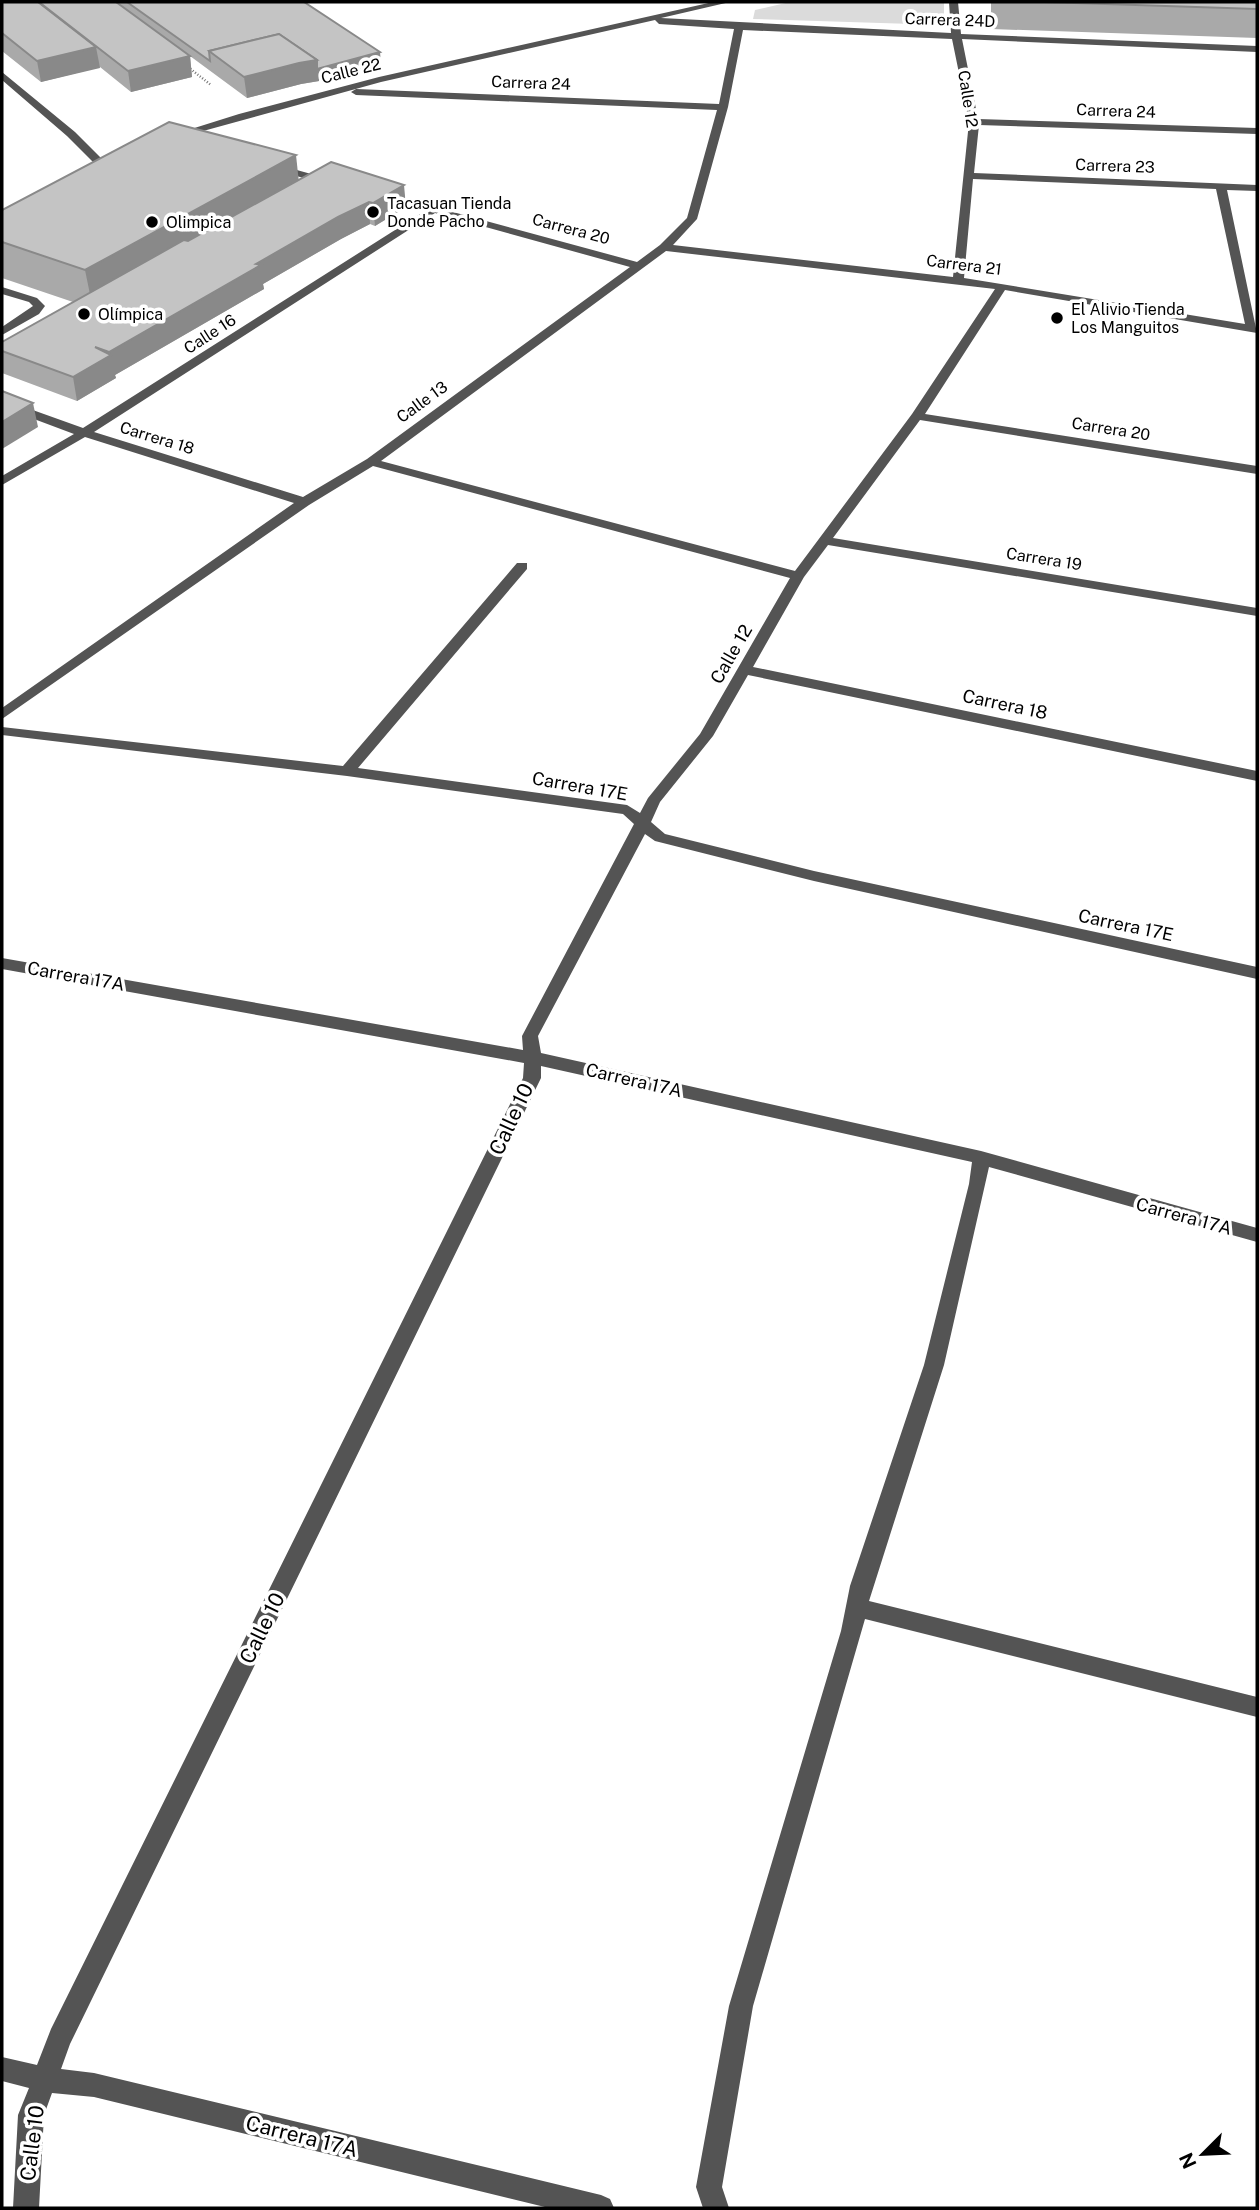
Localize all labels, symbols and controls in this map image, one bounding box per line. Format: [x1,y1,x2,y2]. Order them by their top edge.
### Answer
street label: Carrera 24D [904,9,996,31]
street label: Calle 22 [319,54,383,88]
street label: Calle 12 [954,69,982,129]
street label: Carrera 24 [491,72,571,94]
street label: Carrera 24 [1076,100,1156,122]
street label: Carrera 23 [1075,155,1155,177]
place label: Tacasuan Tienda Donde Pacho [387,194,511,231]
marker: Tacasuan Tienda Donde Pacho [365,204,381,220]
street label: Carrera 20 [530,210,612,248]
place label: Olimpica [166,213,231,232]
marker: Olimpica [144,214,160,230]
street label: Carrera 21 [925,251,1003,279]
place label: El Alivio Tienda Los Manguitos [1071,300,1185,337]
place label: Olímpica [98,305,163,324]
marker: Olímpica [76,306,92,322]
street label: Calle 16 [180,310,240,358]
marker: El Alivio Tienda Los Manguitos [1049,310,1065,326]
street label: Calle 13 [393,377,451,427]
street label: Carrera 20 [1070,413,1152,445]
street label: Carrera 18 [118,418,196,458]
street label: Carrera 19 [1005,544,1083,574]
street label: Calle 12 [706,621,756,687]
street label: Carrera 18 [961,685,1049,723]
street label: Carrera 17E [531,767,629,805]
street label: Carrera 17E [1077,905,1175,945]
street label: Carrera 17A [26,957,126,995]
street label: Carrera 17A [584,1059,684,1101]
street label: Calle 10 [484,1079,538,1159]
street label: Carrera 17A [1134,1193,1234,1239]
street label: Calle 10 [234,1588,290,1668]
street label: Calle 10 [15,2104,49,2182]
street label: Carrera 17A [243,2110,361,2162]
north arrow [1168,2119,1238,2189]
text: N [1174,2150,1201,2172]

